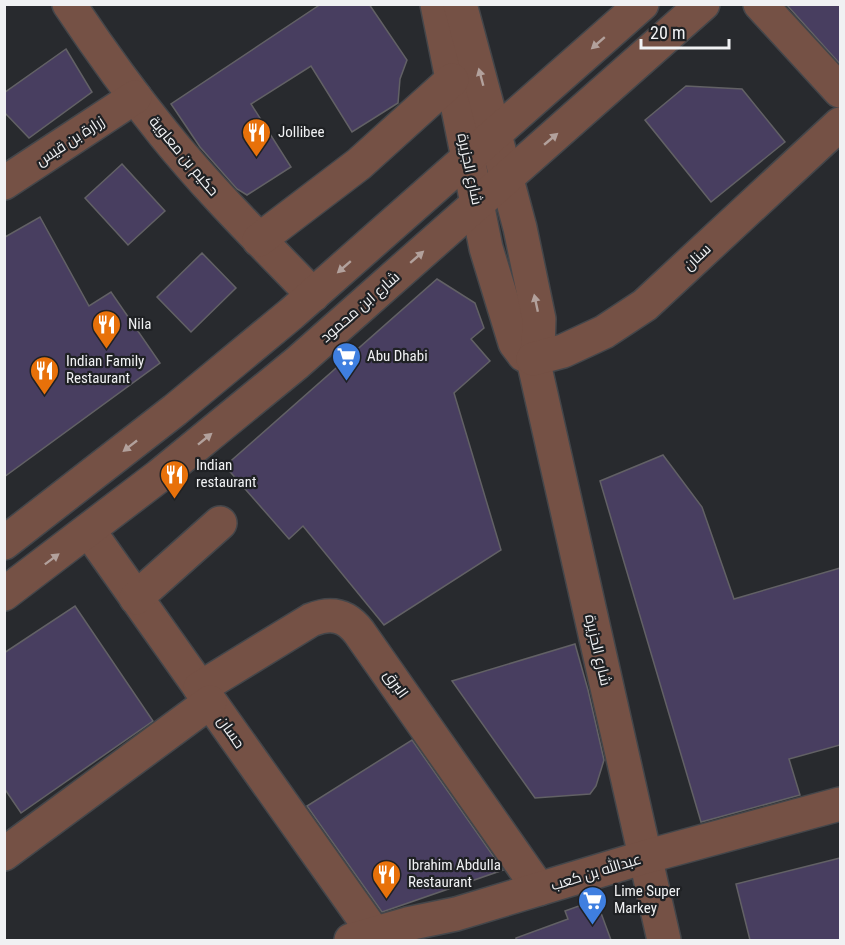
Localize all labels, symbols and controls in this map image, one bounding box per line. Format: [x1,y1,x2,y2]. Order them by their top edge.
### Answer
scale bar [641,12,730,50]
text: 20 m [650,22,685,43]
one-way arrow [591,36,606,49]
one-way arrow [475,67,485,86]
street label: زرارة بن قيس [32,112,108,171]
street label: حكيم بن معاوية [145,113,222,200]
restaurant icon: Jollibee [241,116,273,158]
place label: Jollibee [278,123,325,141]
street label: شارع الجزيرة [452,132,486,207]
one-way arrow [543,133,558,146]
street label: سنان [679,240,715,275]
one-way arrow [409,251,425,264]
one-way arrow [337,260,352,274]
street label: شارع ابن محمود [317,268,405,348]
one-way arrow [531,293,540,312]
restaurant icon: Nila [91,308,123,350]
place label: Nila [128,315,151,333]
supermarket icon: Abu Dhabi [330,340,362,382]
place label: Abu Dhabi [367,347,428,365]
place label: Indian Family Restaurant [66,352,144,387]
restaurant icon: Indian Family Restaurant [29,354,61,396]
one-way arrow [197,432,213,445]
one-way arrow [123,440,138,452]
place label: Indian restaurant [196,456,256,491]
restaurant icon: Indian restaurant [159,458,191,500]
one-way arrow [44,553,59,565]
street label: شارع الجزيرة [579,613,615,688]
street label: البرق [379,667,412,702]
street label: حسان [213,712,249,752]
street label: عبدالله بن كعب [548,849,644,895]
place label: Ibrahim Abdulla Restaurant [408,856,501,891]
restaurant icon: Ibrahim Abdulla Restaurant [371,858,403,900]
place label: Lime Super Markey [614,882,681,917]
supermarket icon: Lime Super Markey [577,884,609,926]

